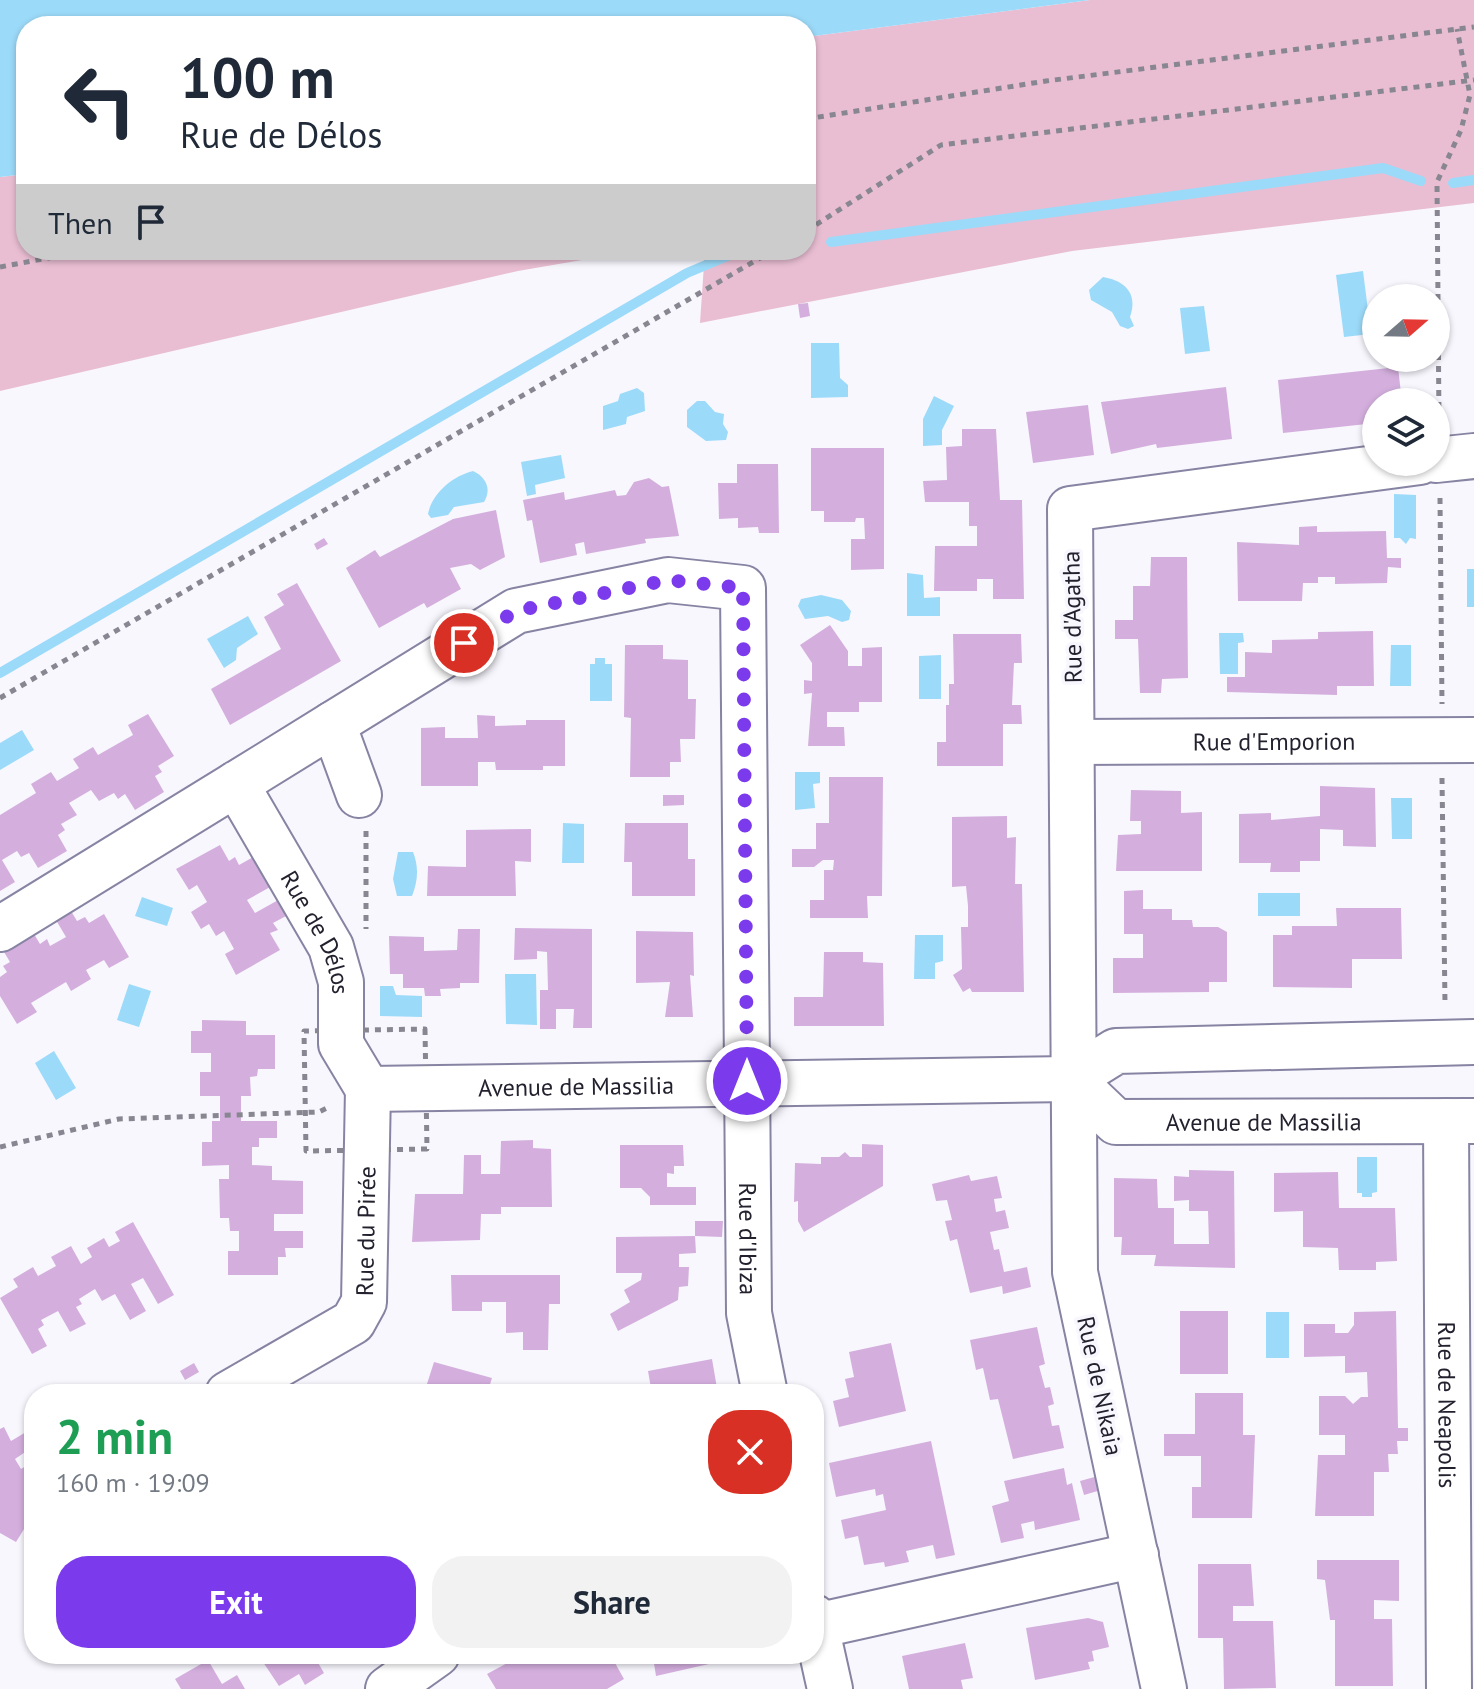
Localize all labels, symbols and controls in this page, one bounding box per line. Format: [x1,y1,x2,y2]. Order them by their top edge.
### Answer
text: 100 m [180,41,335,113]
icon: left [48,48,152,152]
text: Rue de Délos [180,111,382,158]
icon: arrive [129,200,173,244]
text: Then [48,203,113,242]
north arrow [1362,284,1450,372]
map controls [1362,284,1450,476]
button: layers [1362,388,1450,476]
street label: Rue d'Agatha [1055,550,1089,684]
pin [430,609,498,677]
icon: arrive [442,621,486,665]
street label: Rue d'Emporion [1193,725,1355,757]
street label: Rue de Délos [274,865,357,994]
position arrow [705,1039,789,1123]
street label: Avenue de Massilia [478,1069,674,1103]
street label: Avenue de Massilia [1166,1106,1362,1137]
street label: Rue du Pirée [349,1166,382,1296]
street label: Rue d'Ibiza [732,1182,764,1295]
street label: Rue de Nikaia [1070,1314,1130,1458]
street label: Rue de Neapolis [1432,1321,1463,1488]
text: 2 min [56,1405,173,1467]
button: close [708,1410,792,1494]
text: 160 m · 19:09 [56,1466,210,1499]
button: Exit [56,1556,416,1648]
button: Share [432,1556,792,1648]

